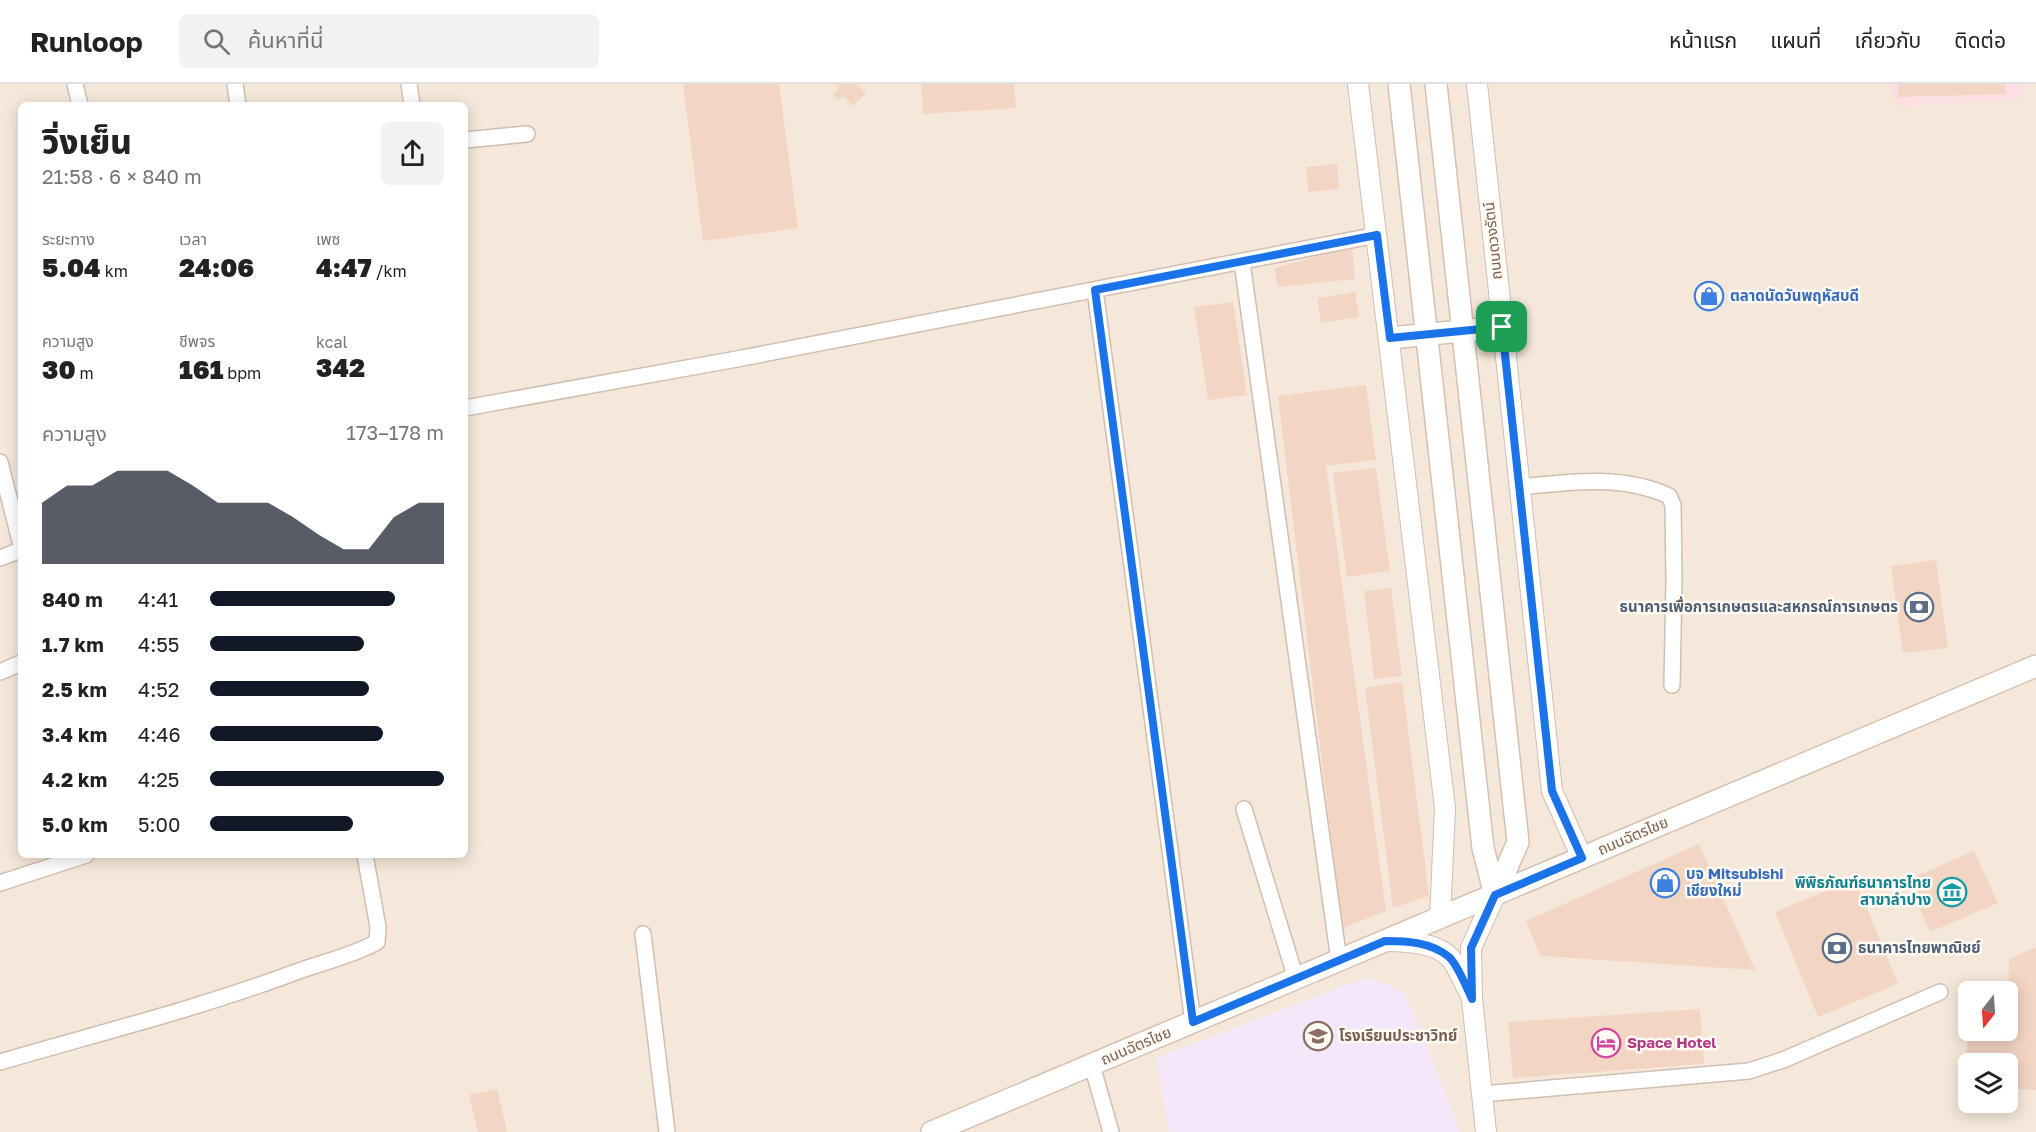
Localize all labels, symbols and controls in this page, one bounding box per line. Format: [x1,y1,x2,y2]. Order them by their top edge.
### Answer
search box [179,14,599,68]
text: Runloop [30,25,143,58]
icon: search [200,25,233,58]
text: ค้นหาที่นี่ [248,26,323,53]
text: หน้าแรก [1669,27,1737,53]
text: แผนที่ [1770,27,1821,53]
text: เกี่ยวกับ [1854,27,1921,53]
text: ติดต่อ [1954,27,2006,53]
text: วิ่งเย็น [42,122,132,161]
button: share [381,122,444,185]
text: 21:58 · 6 × 840 m [42,164,202,188]
street label: ถนนดวงรัตน์ [1479,201,1505,281]
text: ระยะทาง [42,229,95,249]
text: เวลา [179,229,207,249]
text: เพซ [316,229,340,249]
text: 5.04 [42,252,101,283]
text: 24:06 [179,252,254,283]
text: 4:47 [316,252,372,283]
text: km [101,261,128,281]
text: /km [372,261,407,281]
shop icon: ตลาดนัดวันพฤหัสบดี [1693,280,1725,312]
place label: ตลาดนัดวันพฤหัสบดี [1730,286,1859,304]
pin [1476,301,1527,352]
icon: arrive [1485,310,1518,343]
text: ความสูง [42,331,94,351]
text: ชีพจร [179,331,215,351]
text: kcal [316,332,348,352]
text: 342 [316,352,365,383]
text: 30 [42,354,76,385]
text: 161 [179,354,223,385]
text: m [76,363,94,383]
text: bpm [223,363,261,383]
text: 173–178 m [346,420,444,444]
text: ความสูง [42,421,107,445]
text: 840 m [42,587,103,611]
text: 4:41 [138,587,178,611]
bank icon: ธนาคารเพื่อการเกษตรและสหกรณ์การเกษตร [1903,591,1935,623]
place label: ธนาคารเพื่อการเกษตรและสหกรณ์การเกษตร [1620,596,1898,615]
text: 1.7 km [42,632,104,656]
text: 4:55 [138,632,179,656]
text: 2.5 km [42,677,107,701]
text: 4:52 [138,677,179,701]
text: 3.4 km [42,722,107,746]
text: 4:46 [138,722,181,746]
text: 4.2 km [42,767,107,791]
text: 4:25 [138,767,179,791]
text: 5.0 km [42,812,108,836]
text: 5:00 [138,812,180,836]
street label: ถนนฉัตรไชย [1595,812,1671,858]
place label: บจ Mitsubishi เชียงใหม่ [1686,864,1783,899]
shop icon: บจ Mitsubishi เชียงใหม่ [1649,867,1681,899]
place label: พิพิธภัณฑ์ธนาคารไทย สาขาลำปาง [1795,873,1931,908]
museum icon: พิพิธภัณฑ์ธนาคารไทย สาขาลำปาง [1936,876,1968,908]
bank icon: ธนาคารไทยพาณิชย์ [1821,932,1853,964]
place label: ธนาคารไทยพาณิชย์ [1858,938,1981,956]
north arrow [1958,981,2018,1041]
map controls [1958,981,2018,1113]
school or university icon: โรงเรียนประชาวิทย์ [1302,1020,1334,1052]
street label: ถนนฉัตรไชย [1098,1022,1174,1068]
place label: โรงเรียนประชาวิทย์ [1339,1026,1457,1044]
hotel icon: Space Hotel [1590,1027,1622,1059]
place label: Space Hotel [1627,1033,1716,1051]
button: layers [1958,1053,2018,1113]

